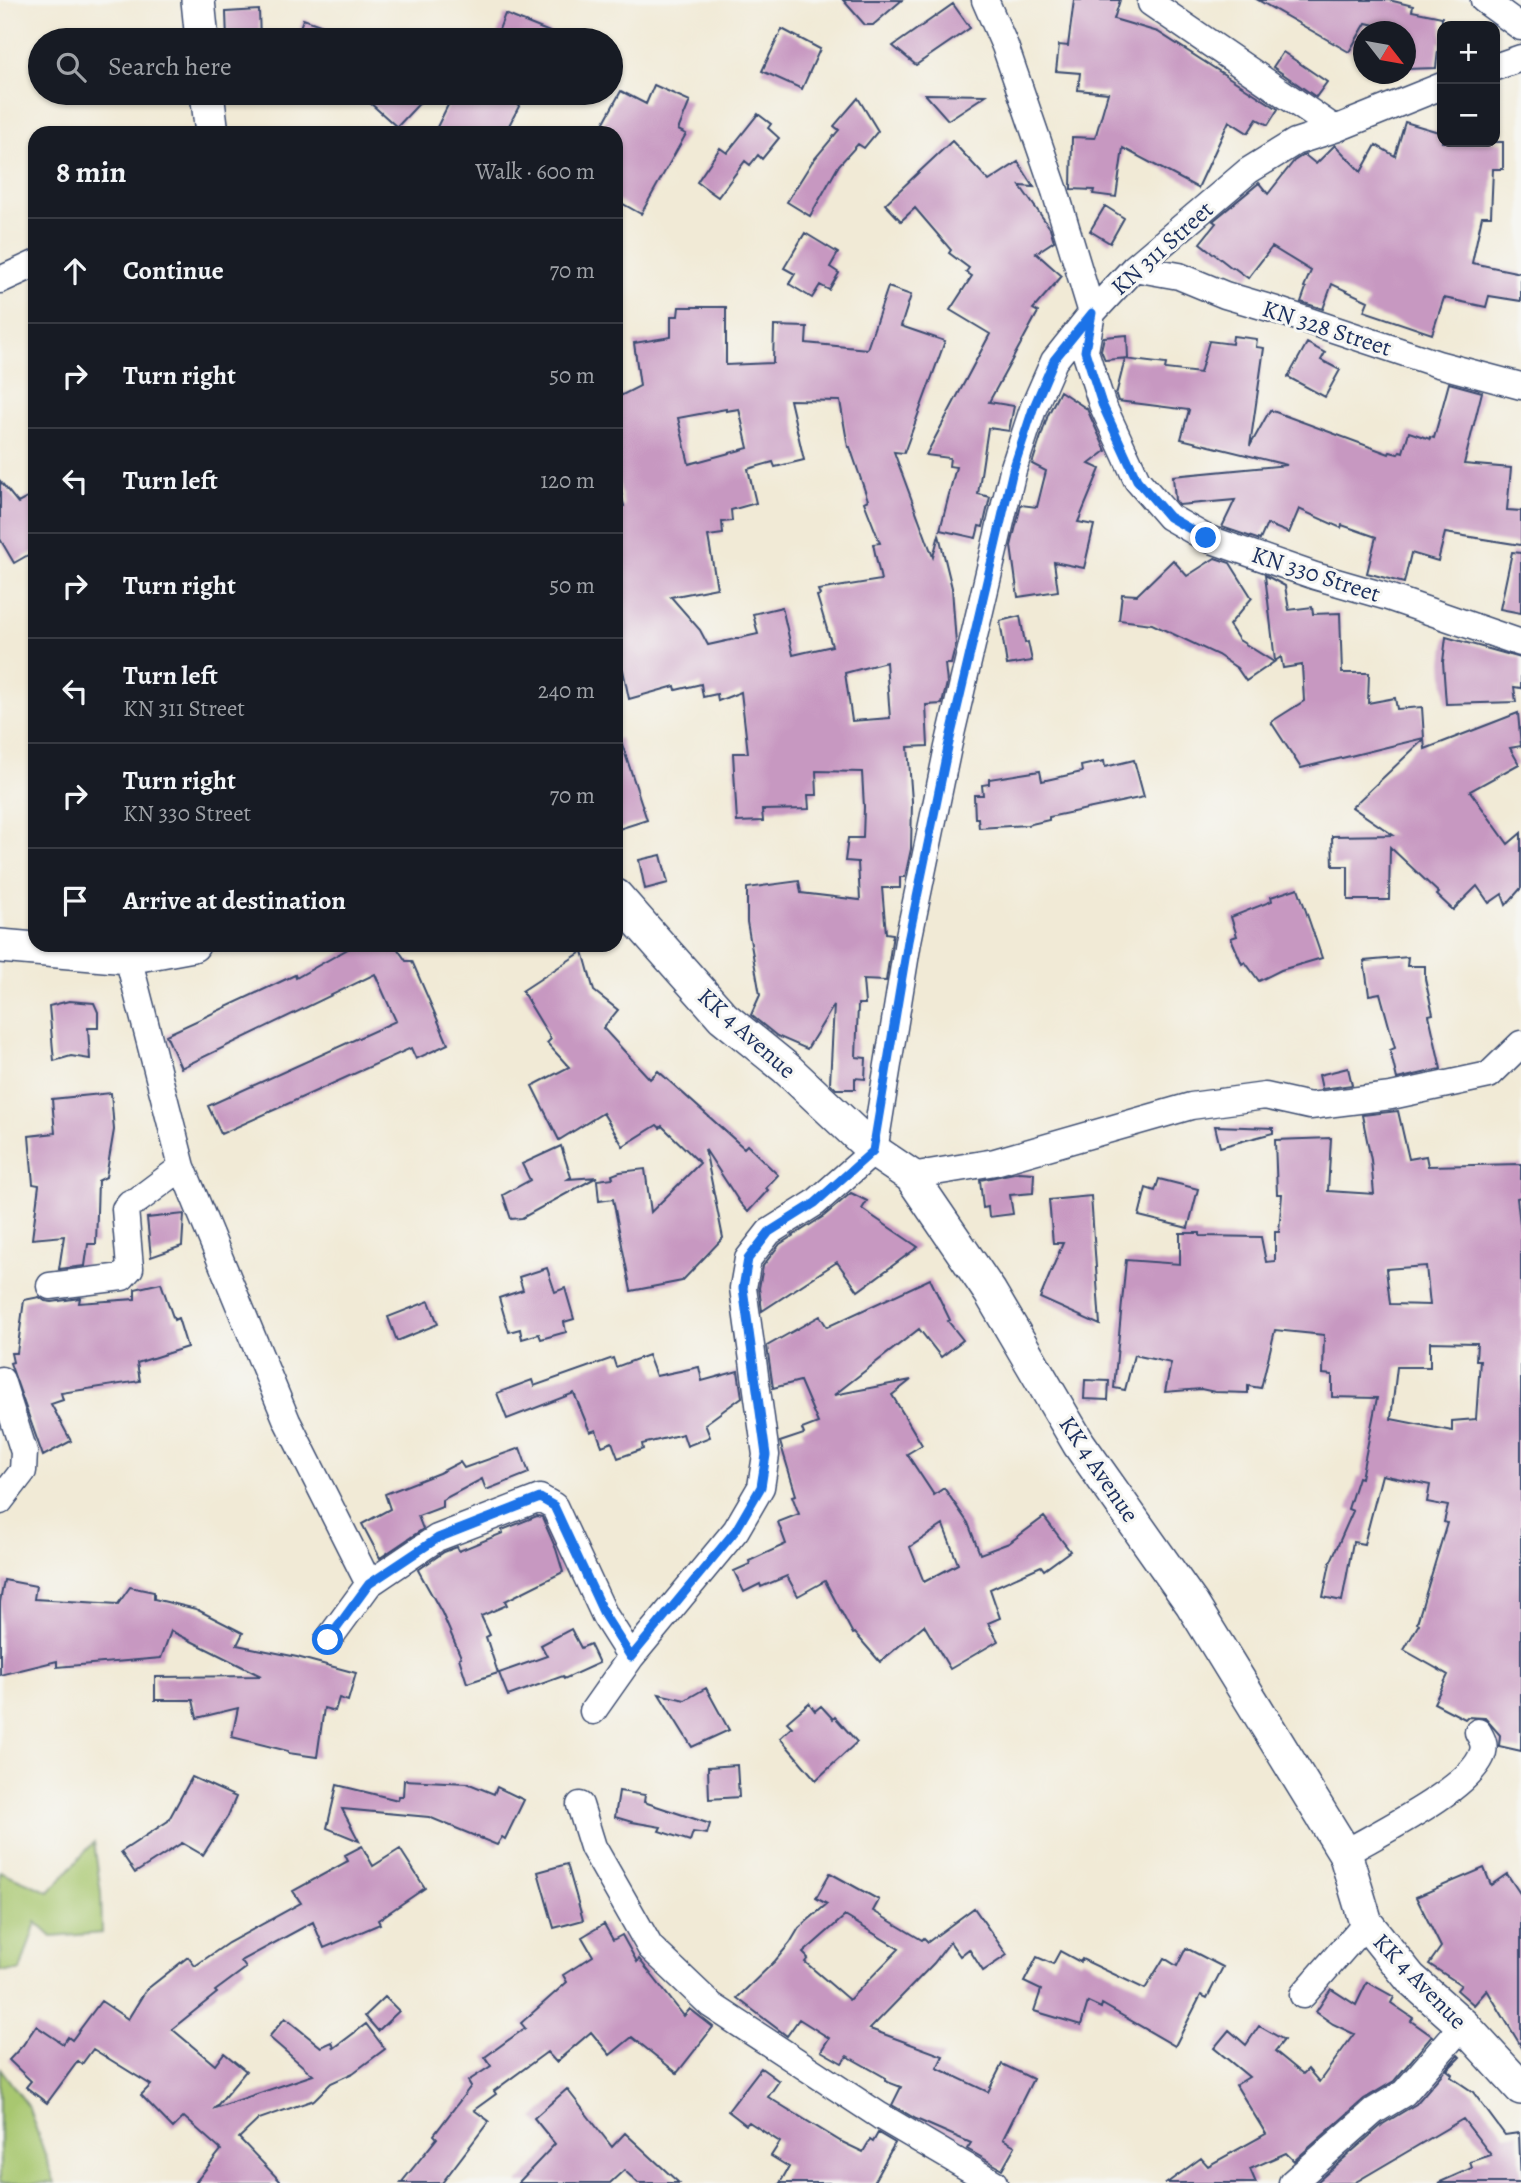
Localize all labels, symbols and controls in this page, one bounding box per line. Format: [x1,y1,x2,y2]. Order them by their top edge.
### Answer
north arrow [1353,21,1416,84]
map controls [1437,21,1500,147]
button: + [1437,21,1500,84]
search box [28,28,623,105]
icon: search [52,48,90,86]
text: Search here [108,49,232,84]
button: − [1437,84,1500,147]
text: 8 min [56,152,126,192]
text: Walk · 600 m [475,156,595,187]
street label: KN 311 Street [1104,193,1220,302]
icon: ahead [56,252,94,290]
text: Continue [123,253,224,288]
text: 70 m [549,255,595,286]
street label: KN 328 Street [1258,292,1396,364]
icon: right [56,357,94,395]
text: Turn right [123,358,236,393]
text: 50 m [549,360,595,391]
icon: left [56,462,94,500]
text: Turn left [123,463,218,498]
text: 120 m [540,465,595,496]
route end [1190,522,1221,553]
street label: KN 330 Street [1248,538,1385,610]
icon: right [56,567,94,605]
text: Turn right [123,568,236,603]
text: 50 m [549,570,595,601]
text: Turn left [123,658,218,693]
icon: left [56,672,94,710]
text: 240 m [538,675,595,706]
text: KN 311 Street [123,693,245,724]
text: Turn right [123,763,236,798]
icon: right [56,777,94,815]
text: 70 m [549,780,595,811]
text: KN 330 Street [123,798,251,829]
icon: arrive [56,882,94,920]
text: Arrive at destination [123,883,346,918]
street label: KK 4 Avenue [691,980,803,1086]
street label: KK 4 Avenue [1052,1409,1146,1529]
route start [312,1624,343,1655]
street label: KK 4 Avenue [1366,1926,1474,2036]

